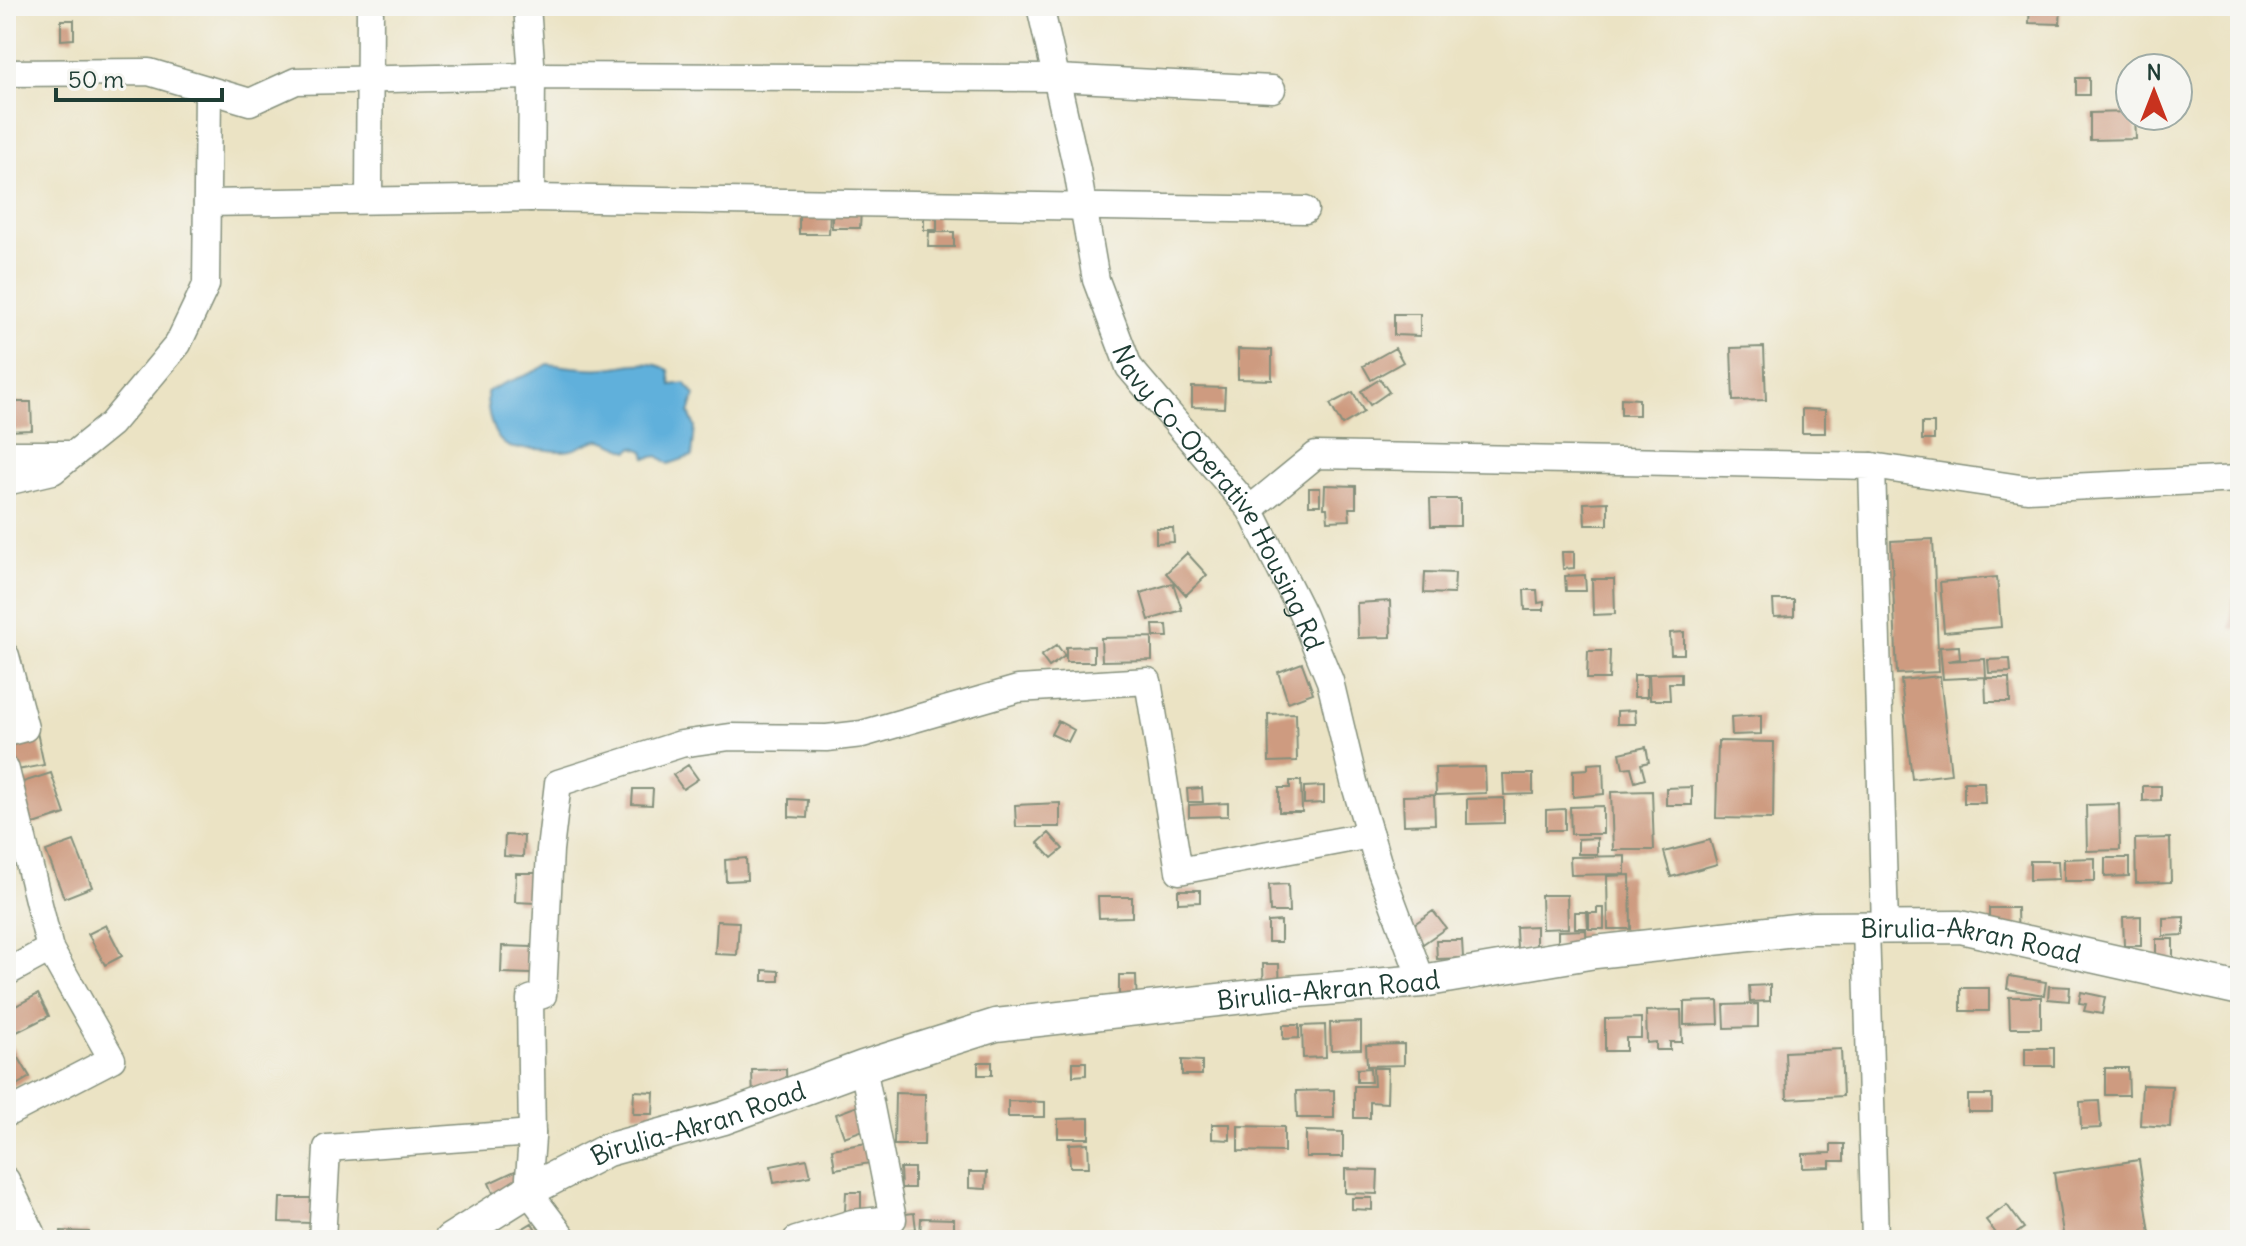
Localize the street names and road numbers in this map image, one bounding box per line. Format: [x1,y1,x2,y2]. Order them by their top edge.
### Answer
street label: Navy Co-Operative Housing Rd [1105,340,1332,655]
street label: Birulia-Akran Road [1860,910,2084,970]
street label: Birulia-Akran Road [1215,962,1442,1017]
street label: Birulia-Akran Road [584,1073,810,1172]

